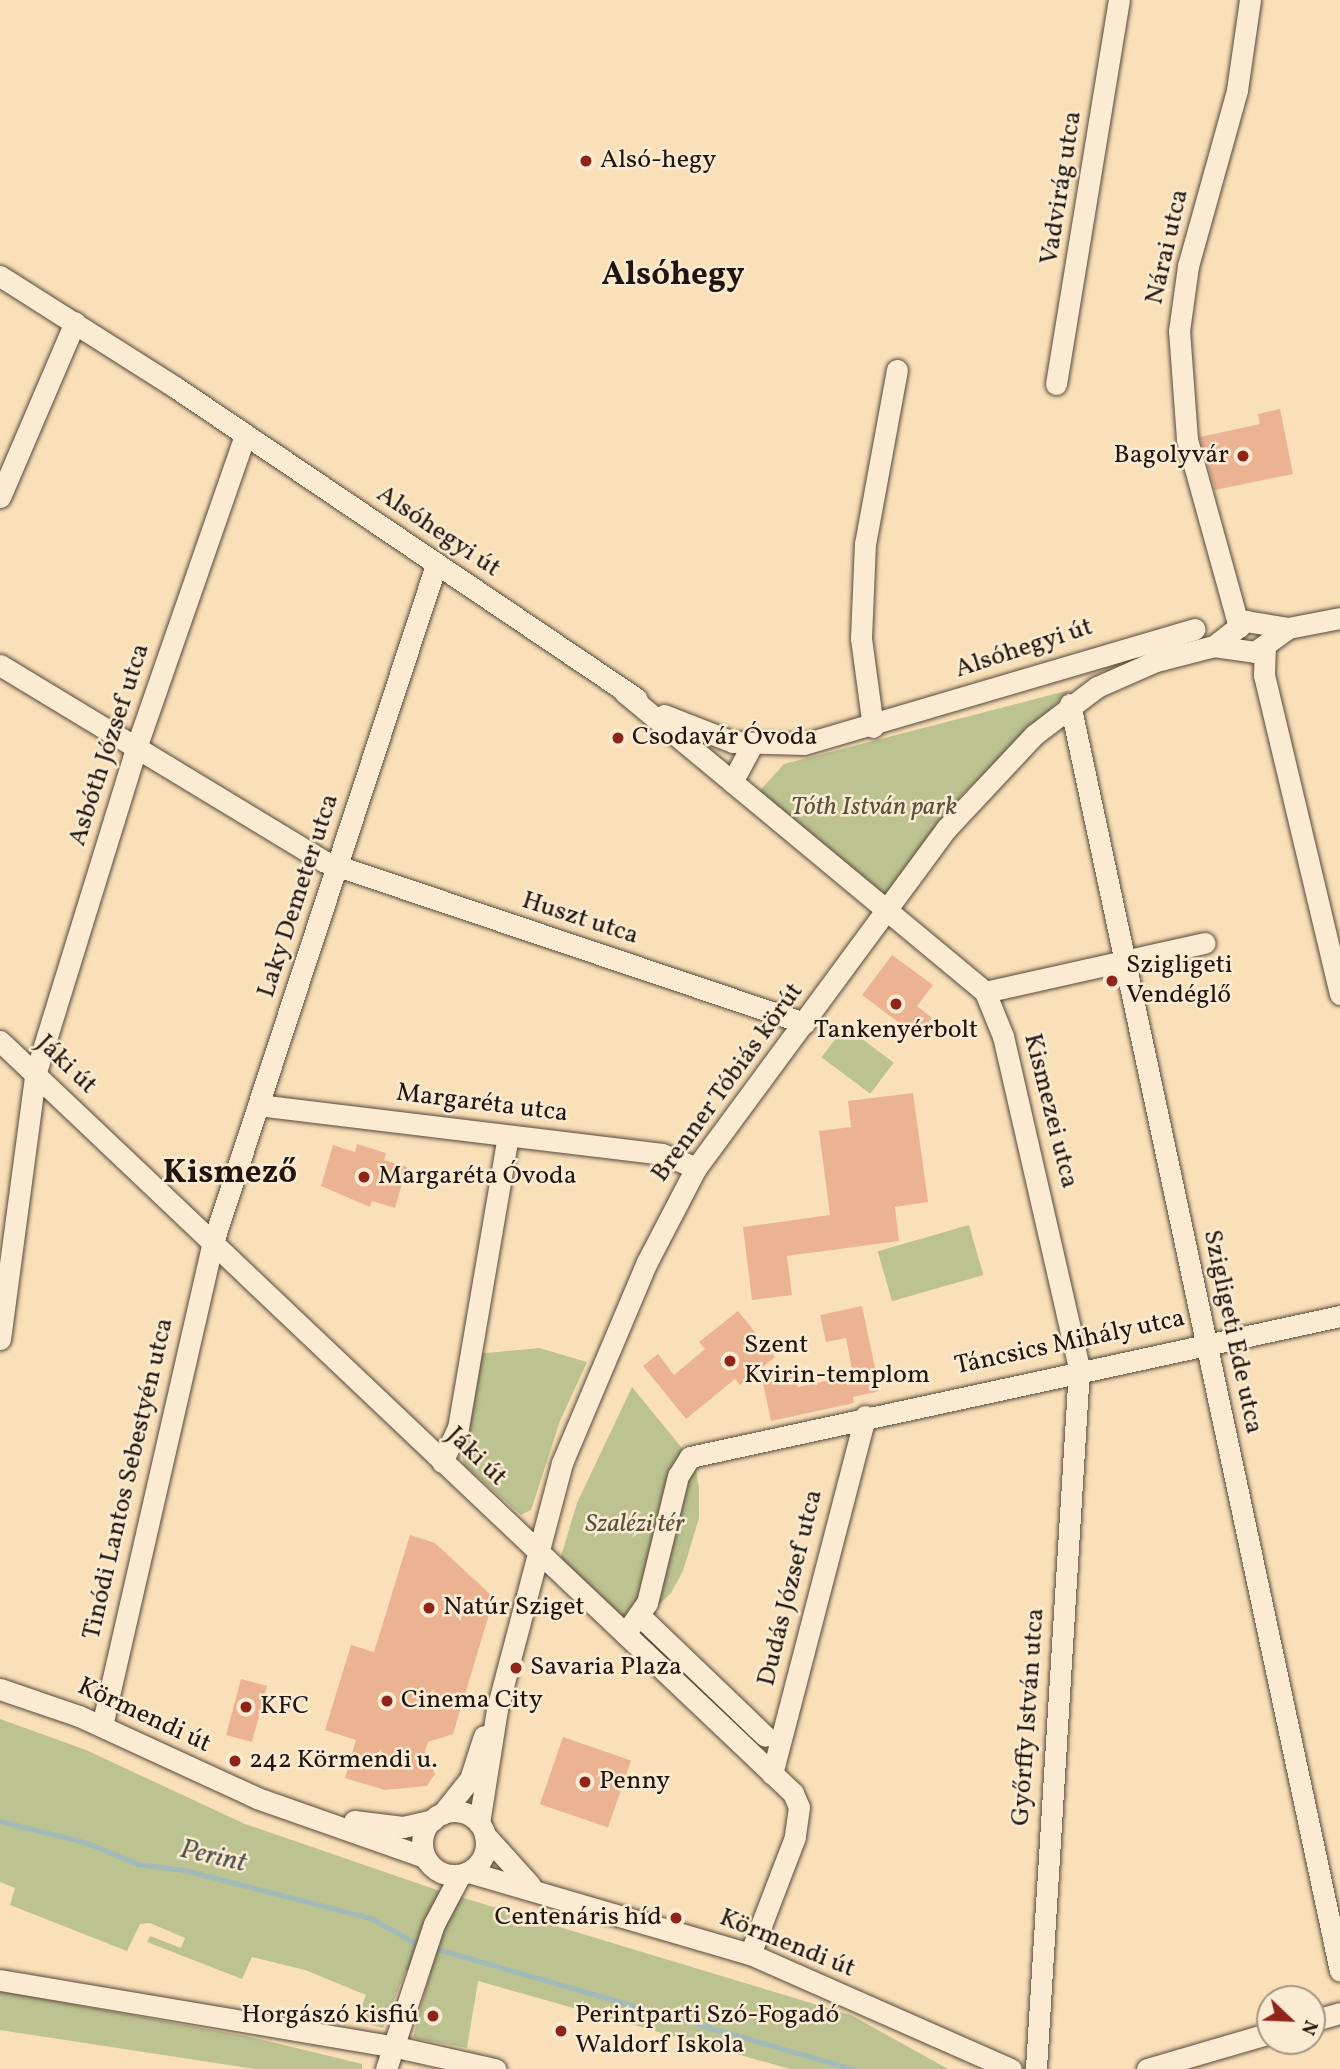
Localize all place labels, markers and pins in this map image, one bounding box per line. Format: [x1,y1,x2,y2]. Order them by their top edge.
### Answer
place label: Alsó-hegy [600,145,716,177]
marker: Alsó-hegy [578,153,594,169]
place label: Bagolyvár [1114,440,1229,472]
marker: Bagolyvár [1235,448,1251,464]
place label: Csodavár Óvoda [632,722,817,754]
marker: Csodavár Óvoda [610,730,626,746]
place label: Szigligeti Vendéglő [1126,950,1233,1012]
marker: Szigligeti Vendéglő [1104,973,1120,989]
marker: Tankenyérbolt [888,996,904,1012]
place label: Tankenyérbolt [814,1015,978,1047]
place label: Margaréta Óvoda [378,1161,577,1193]
marker: Margaréta Óvoda [356,1169,372,1185]
place label: Szent Kvirin-templom [744,1330,930,1392]
marker: Szent Kvirin-templom [722,1353,738,1369]
place label: Natúr Sziget [443,1592,585,1624]
marker: Natúr Sziget [421,1600,437,1616]
place label: Savaria Plaza [530,1652,682,1684]
marker: Savaria Plaza [508,1660,524,1676]
place label: Cinema City [401,1685,543,1717]
place label: KFC [260,1691,309,1723]
marker: Cinema City [379,1693,395,1709]
marker: KFC [238,1699,254,1715]
place label: 242 Körmendi u. [249,1745,438,1777]
marker: 242 Körmendi u. [227,1753,243,1769]
place label: Penny [599,1766,670,1798]
marker: Penny [577,1774,593,1790]
place label: Centenáris híd [494,1902,662,1934]
marker: Centenáris híd [668,1910,684,1926]
place label: Horgászó kisfiú [241,2000,419,2032]
place label: Perintparti Szó-Fogadó Waldorf Iskola [575,2000,839,2062]
marker: Horgászó kisfiú [425,2008,441,2024]
marker: Perintparti Szó-Fogadó Waldorf Iskola [553,2023,569,2039]

